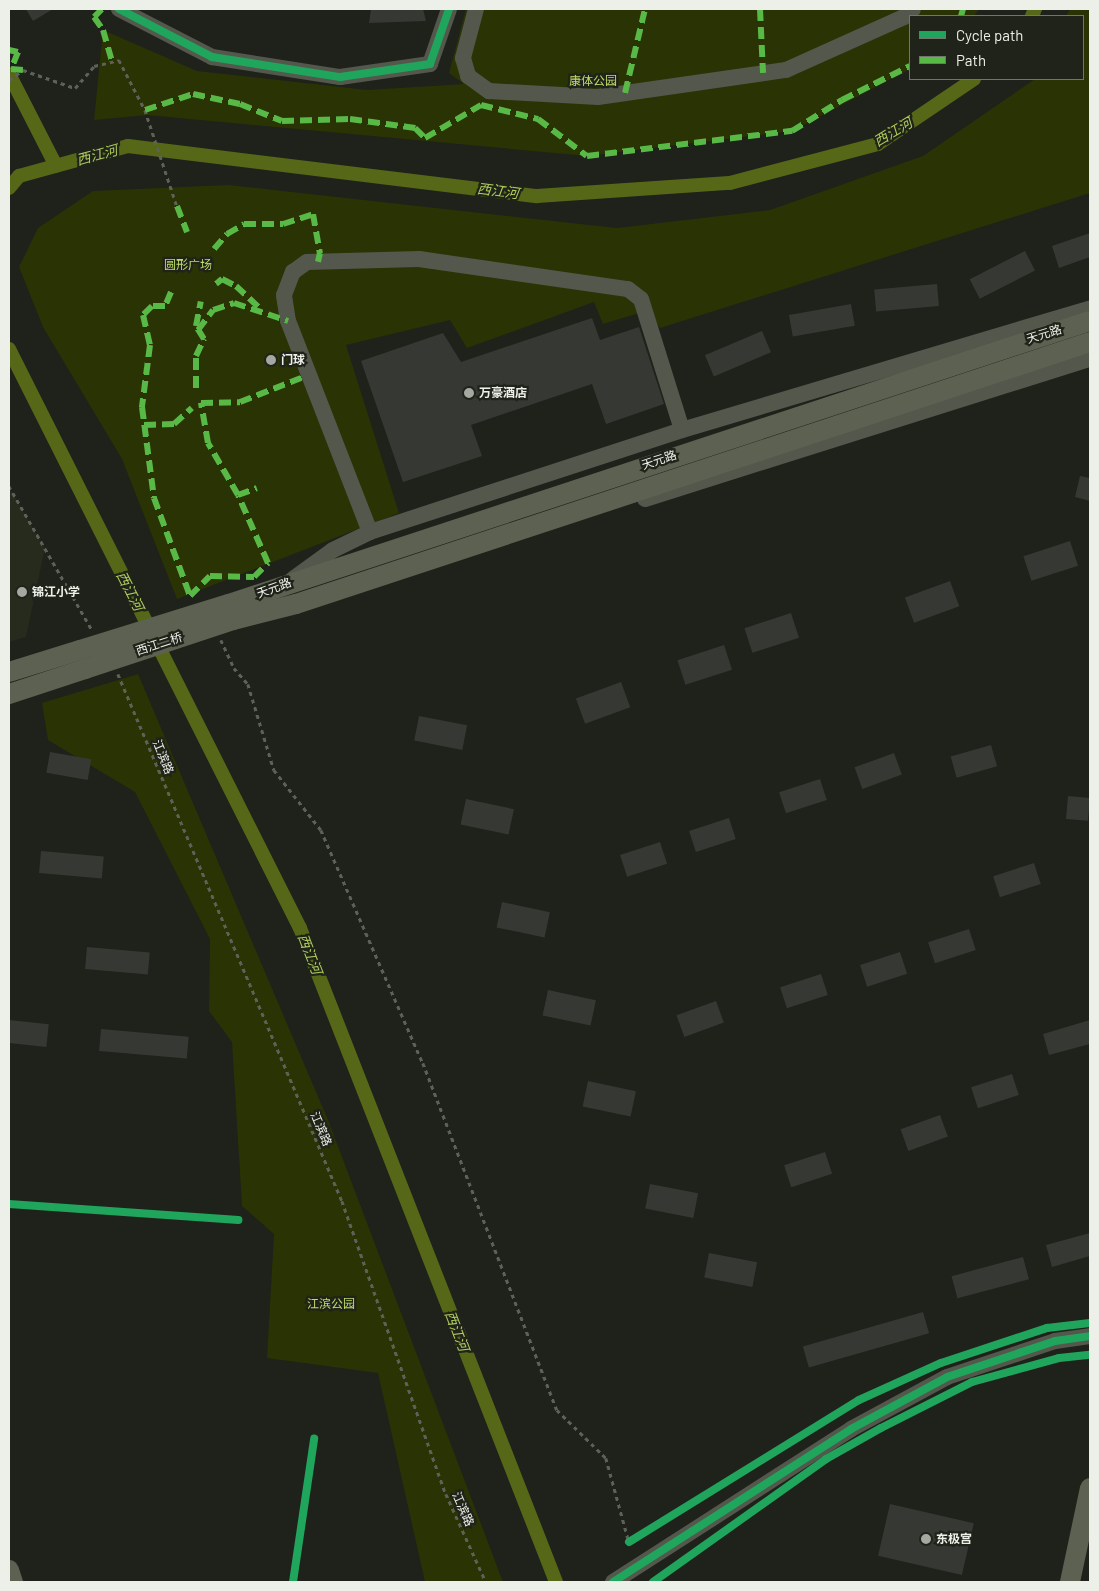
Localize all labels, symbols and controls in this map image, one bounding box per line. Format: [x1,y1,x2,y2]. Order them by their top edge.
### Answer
legend [909,15,1084,80]
text: Cycle path [956,26,1023,44]
text: Path [956,51,986,69]
park label: 康体公园 [569,74,617,88]
water label: 西江河 [871,114,915,150]
water label: 西江河 [75,141,119,169]
water label: 西江河 [476,180,520,202]
park label: 圆形广场 [164,258,212,272]
street label: 天元路 [1025,322,1063,346]
place label: 门球 [281,353,305,367]
marker: 门球 [265,354,277,366]
place label: 万豪酒店 [479,386,527,400]
marker: 万豪酒店 [463,387,475,399]
street label: 天元路 [640,448,678,472]
water label: 西江河 [113,568,147,614]
street label: 天元路 [255,575,293,601]
place label: 锦江小学 [32,585,80,599]
marker: 锦江小学 [16,586,28,598]
street label: 西江二桥 [134,630,184,658]
street label: 江滨路 [150,738,176,776]
water label: 西江河 [295,931,325,977]
street label: 江滨路 [307,1110,335,1148]
park label: 江滨公园 [307,1297,355,1311]
water label: 西江河 [442,1308,472,1354]
street label: 江滨路 [449,1490,477,1528]
place label: 东极宫 [936,1532,972,1546]
marker: 东极宫 [920,1533,932,1545]

